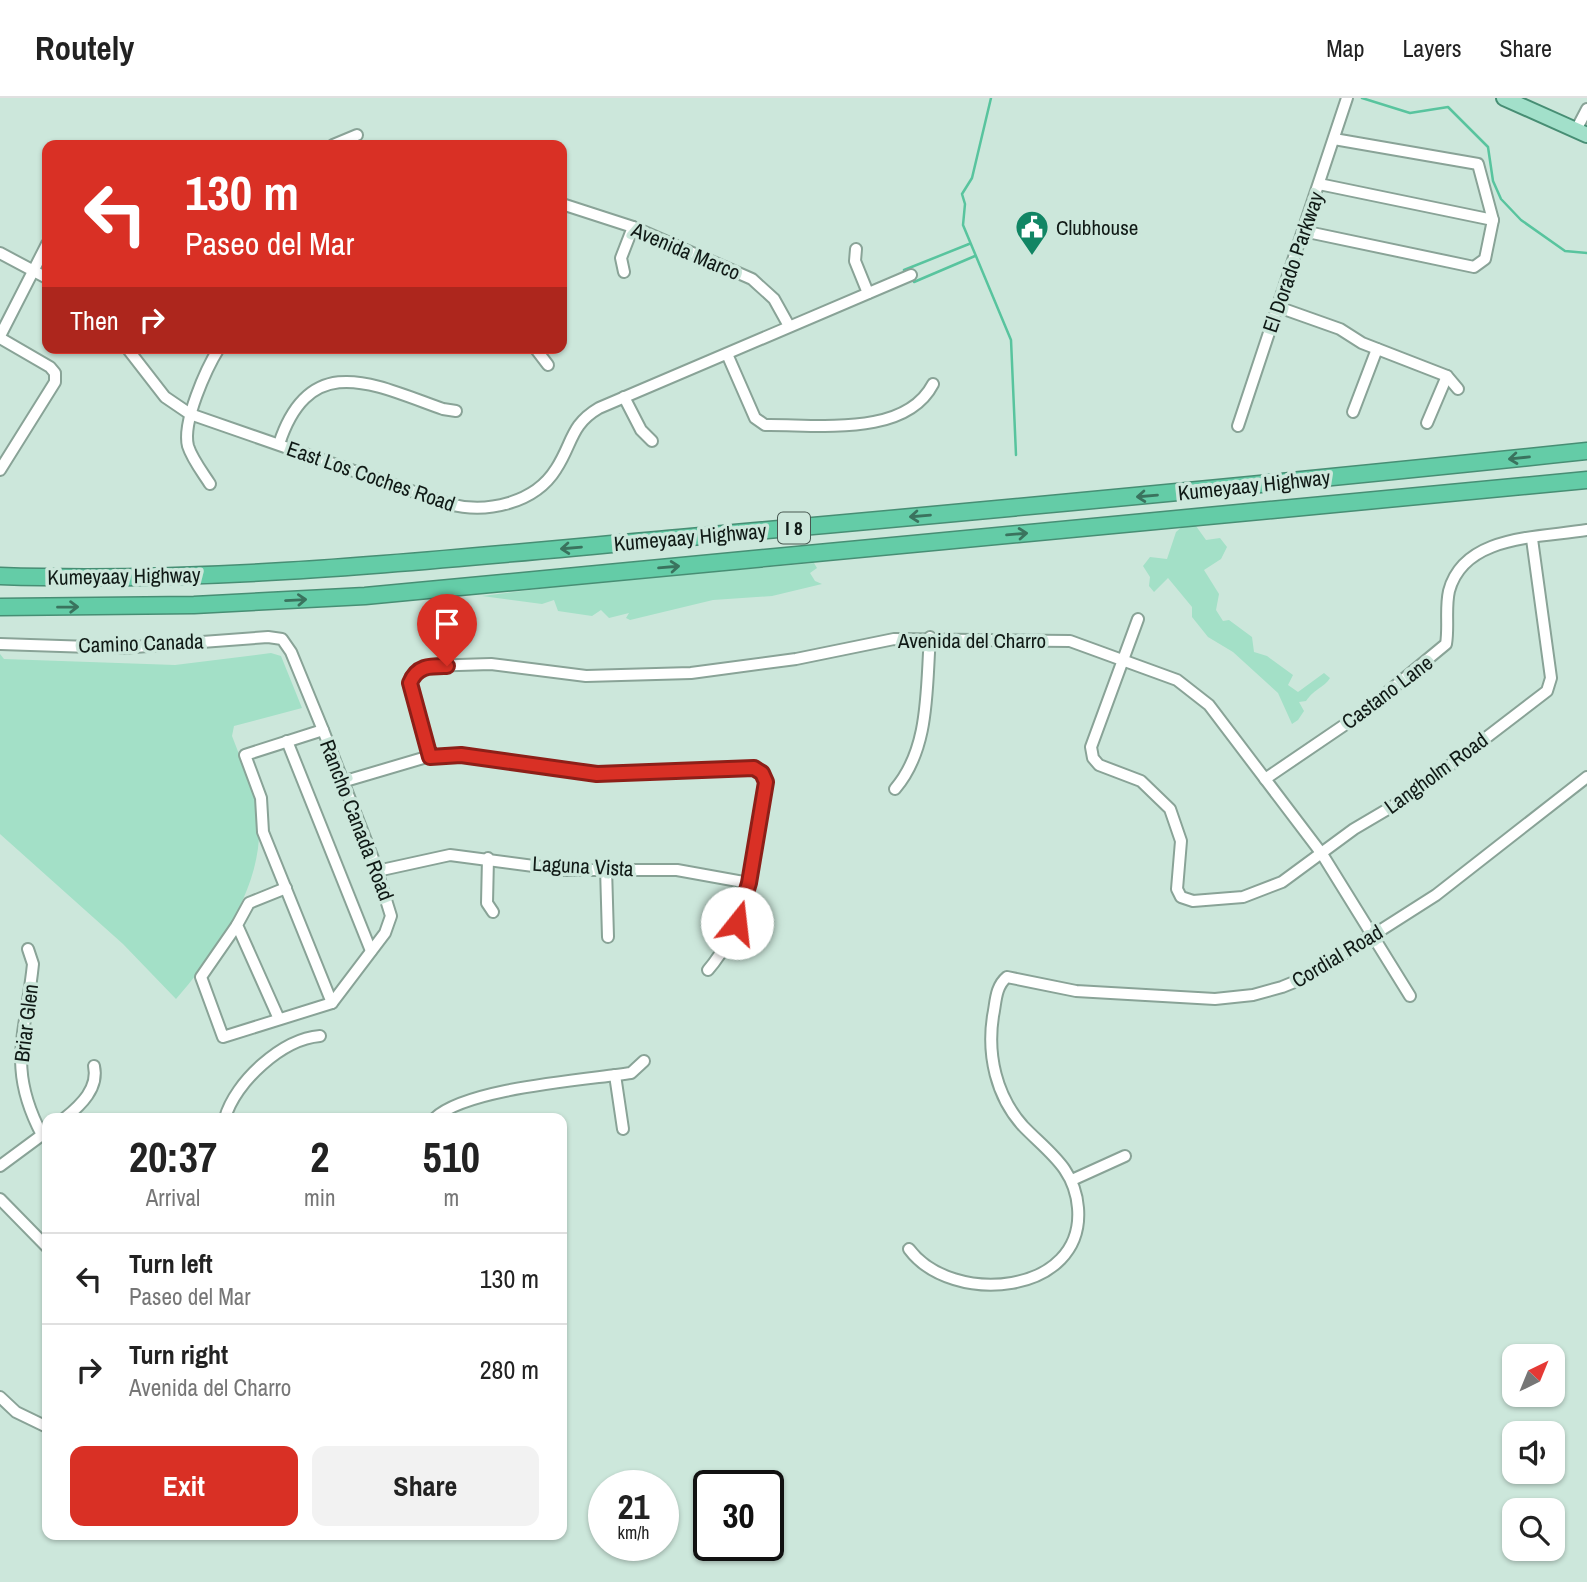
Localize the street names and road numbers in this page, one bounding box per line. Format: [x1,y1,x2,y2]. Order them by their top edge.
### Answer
street label: El Dorado Parkway [1255,187,1331,336]
street label: Avenida Marco [626,215,745,287]
street label: East Los Coches Road [283,434,459,518]
street label: Kumeyaay Highway [1176,463,1332,507]
road number: I 8 [778,512,810,544]
street label: Kumeyaay Highway [612,516,768,558]
street label: Kumeyaay Highway [47,560,201,592]
street label: Camino Canada [78,626,205,660]
street label: Avenida del Charro [897,626,1046,655]
street label: Castano Lane [1335,648,1439,736]
street label: Langholm Road [1378,726,1494,820]
street label: Rancho Canada Road [313,735,401,905]
street label: Laguna Vista [532,849,635,883]
street label: Cordial Road [1286,917,1388,995]
street label: Briar Glen [7,982,45,1064]

